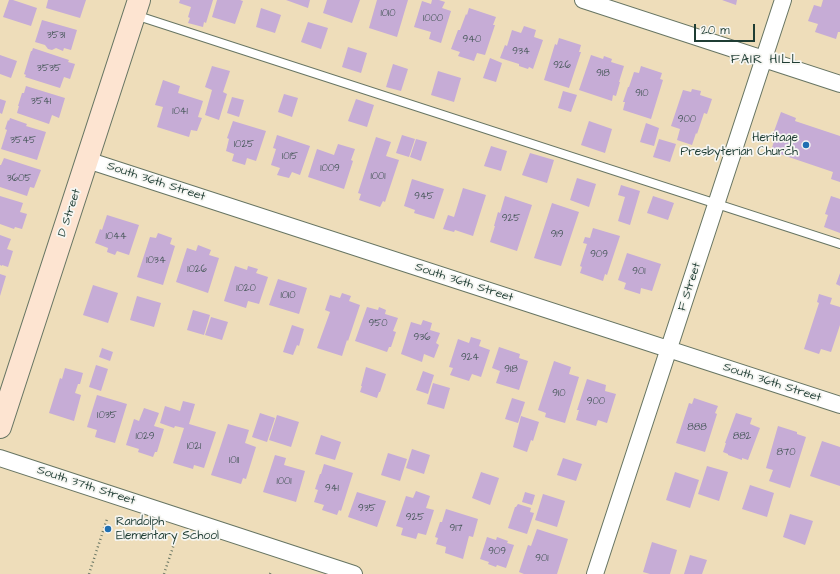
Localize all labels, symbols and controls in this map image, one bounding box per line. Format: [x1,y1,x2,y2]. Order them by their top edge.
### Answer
house number: 1010 [380,8,396,20]
house number: 1000 [423,13,443,25]
scale bar [696,16,757,42]
text: 20 m [701,22,730,39]
house number: 3531 [47,30,65,42]
house number: 940 [463,34,481,46]
house number: 934 [512,46,530,58]
district label: FAIR HILL [731,52,801,68]
house number: 926 [553,60,571,72]
house number: 3535 [37,63,61,75]
house number: 918 [596,68,610,80]
house number: 910 [635,88,649,100]
house number: 3541 [31,96,51,108]
house number: 1041 [172,106,188,118]
house number: 900 [678,114,696,126]
place label: Heritage Presbyterian Church [681,131,798,159]
house number: 3545 [10,135,36,147]
house number: 1025 [234,139,254,151]
marker: Heritage Presbyterian Church [801,140,811,150]
house number: 1015 [282,151,298,163]
street label: South 36th Street [105,159,207,205]
house number: 1009 [320,163,340,175]
house number: 1001 [370,171,386,183]
house number: 3605 [7,173,31,185]
street label: D Street [55,187,85,239]
house number: 945 [414,191,434,203]
house number: 925 [502,213,520,225]
house number: 919 [551,229,563,241]
house number: 1044 [105,231,127,243]
house number: 909 [590,249,608,261]
house number: 1034 [146,255,166,267]
street label: South 36th Street [413,260,515,306]
street label: F Street [675,261,705,313]
house number: 1026 [187,264,207,276]
house number: 901 [632,266,646,278]
house number: 1020 [236,283,256,295]
house number: 1010 [280,290,296,302]
house number: 950 [368,318,388,330]
house number: 936 [413,332,431,344]
house number: 924 [461,352,479,364]
street label: South 36th Street [721,360,823,406]
house number: 918 [504,364,518,376]
house number: 910 [552,388,566,400]
house number: 900 [587,396,605,408]
house number: 1035 [97,410,117,422]
house number: 888 [687,422,707,434]
house number: 1029 [135,431,155,443]
house number: 882 [733,431,751,443]
house number: 1021 [187,441,201,453]
house number: 870 [777,447,795,459]
house number: 1011 [229,455,239,467]
street label: South 37th Street [35,463,137,509]
house number: 1001 [276,476,292,488]
house number: 941 [325,483,339,495]
house number: 935 [358,503,376,515]
house number: 925 [406,512,424,524]
place label: Randolph Elementary School [116,515,219,543]
house number: 917 [449,523,463,535]
marker: Randolph Elementary School [103,524,113,534]
house number: 909 [488,546,506,558]
house number: 901 [535,553,549,565]

